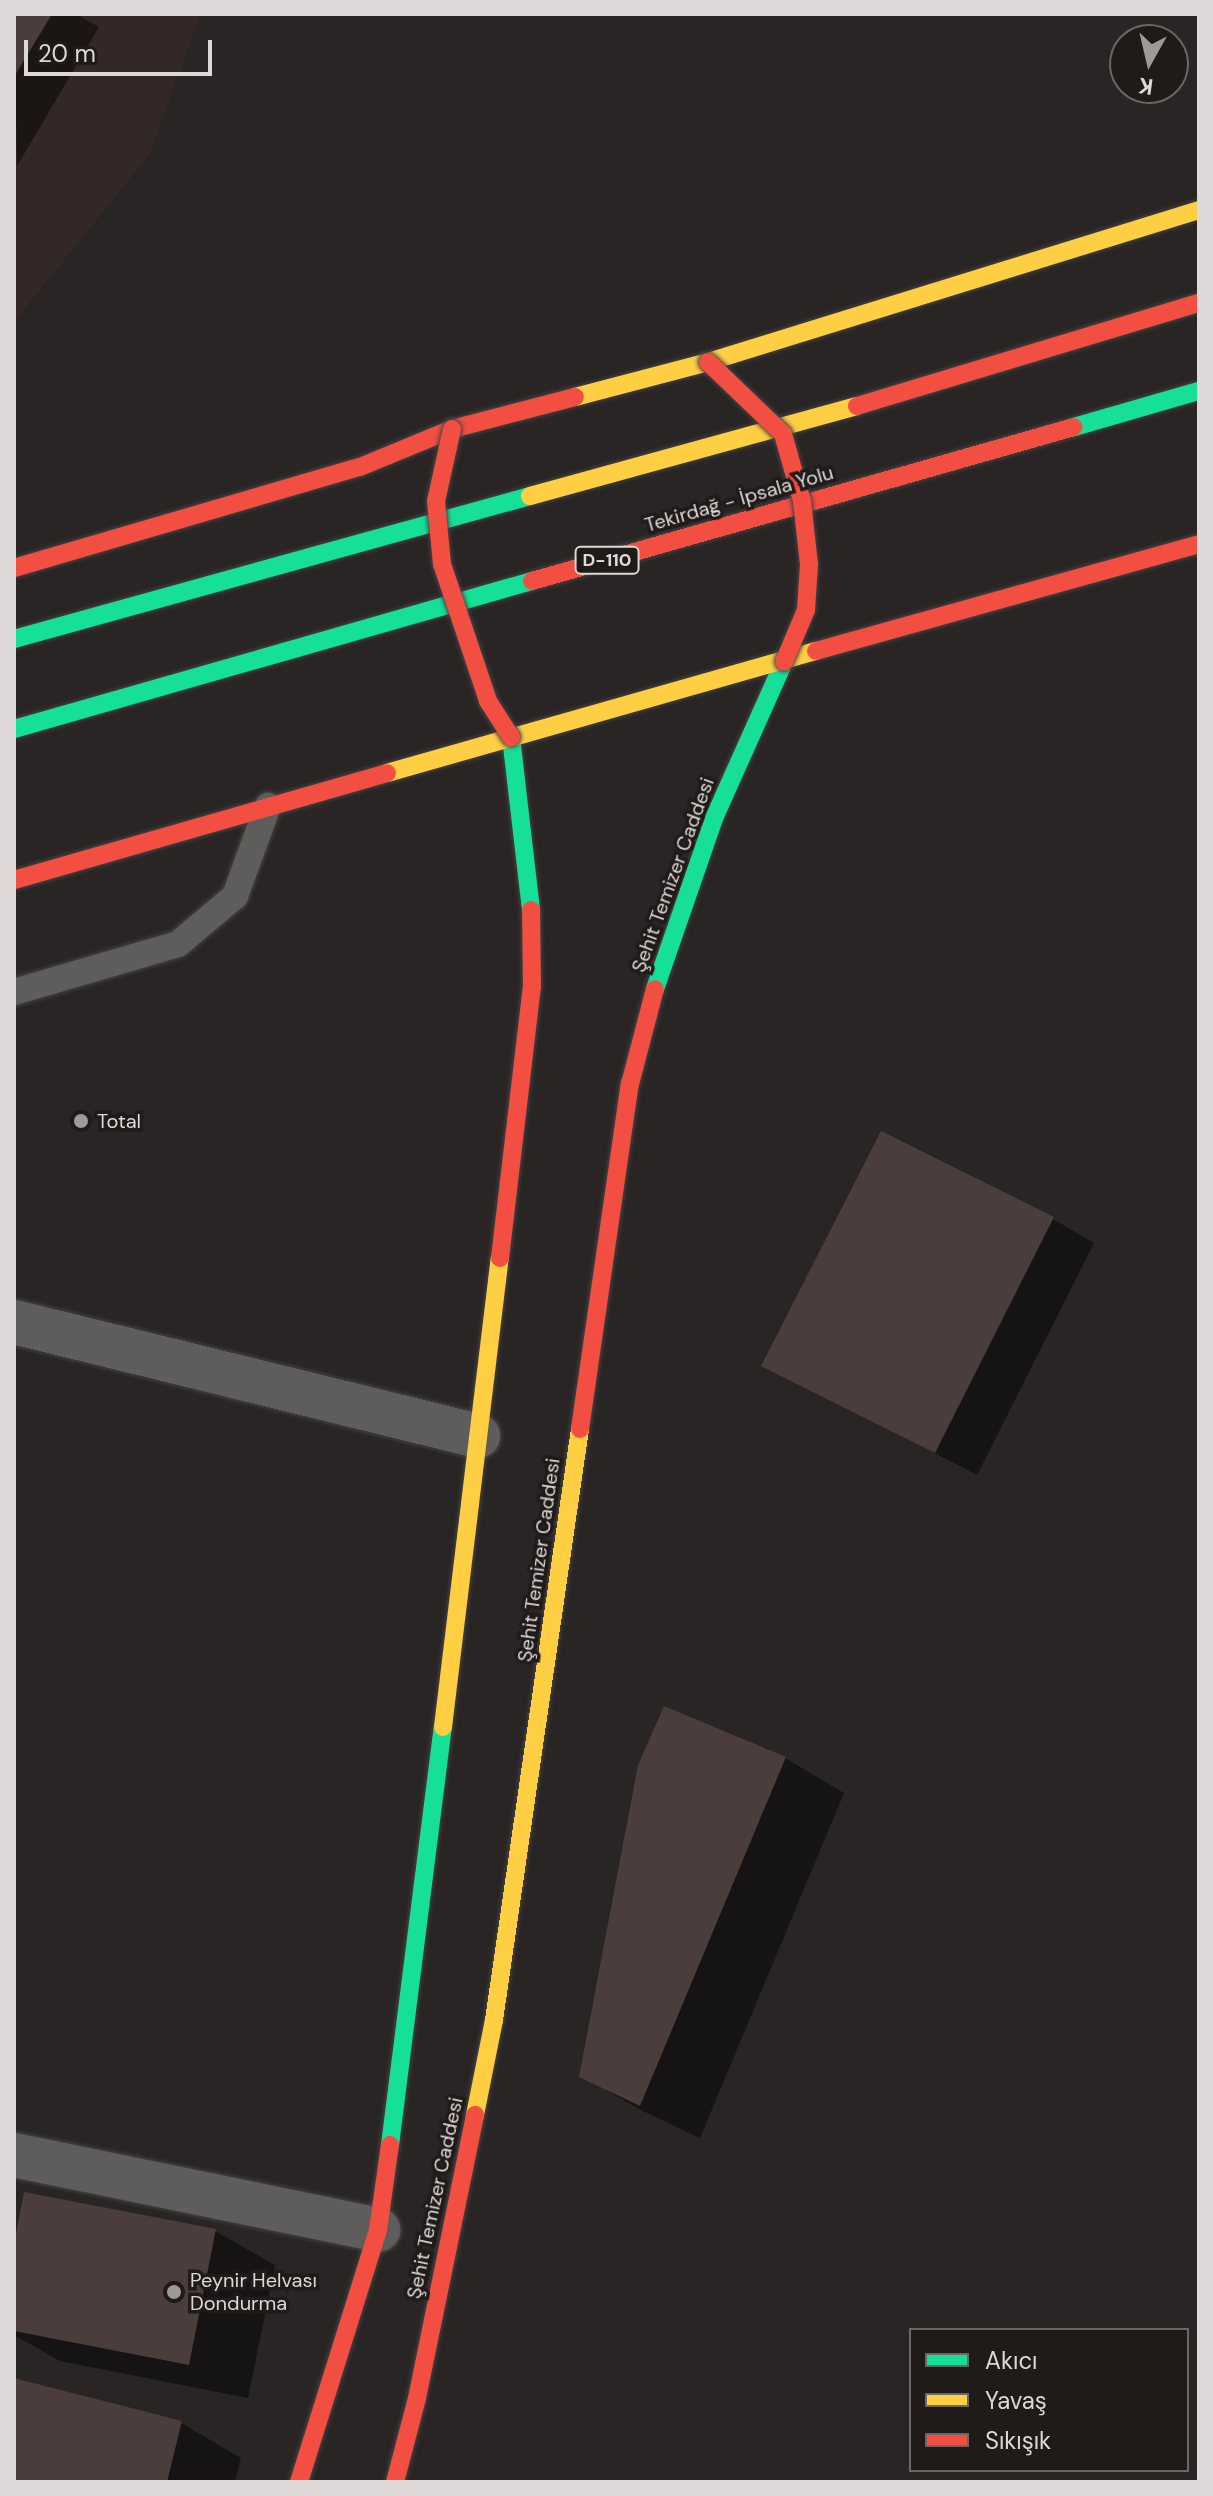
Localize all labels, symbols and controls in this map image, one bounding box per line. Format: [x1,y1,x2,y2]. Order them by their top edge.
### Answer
scale bar [28,24,216,74]
north arrow [1109,24,1189,104]
text: 20 m [38,38,96,69]
text: K [1137,71,1155,102]
street label: Tekirdağ - İpsala Yolu [642,461,836,537]
road number: D-110 [573,546,641,574]
street label: Şehit Temizer Caddesi [627,774,719,976]
place label: Total [97,1109,141,1133]
marker: Total [72,1112,90,1130]
street label: Şehit Temizer Caddesi [513,1457,565,1663]
street label: Şehit Temizer Caddesi [402,2095,468,2301]
place label: Peynir Helvası Dondurma [190,2268,317,2315]
marker: Peynir Helvası Dondurma [165,2283,183,2301]
legend [909,2328,1189,2472]
text: Akıcı [985,2345,1037,2376]
text: Yavaş [985,2385,1047,2416]
text: Sıkışık [985,2425,1051,2456]

